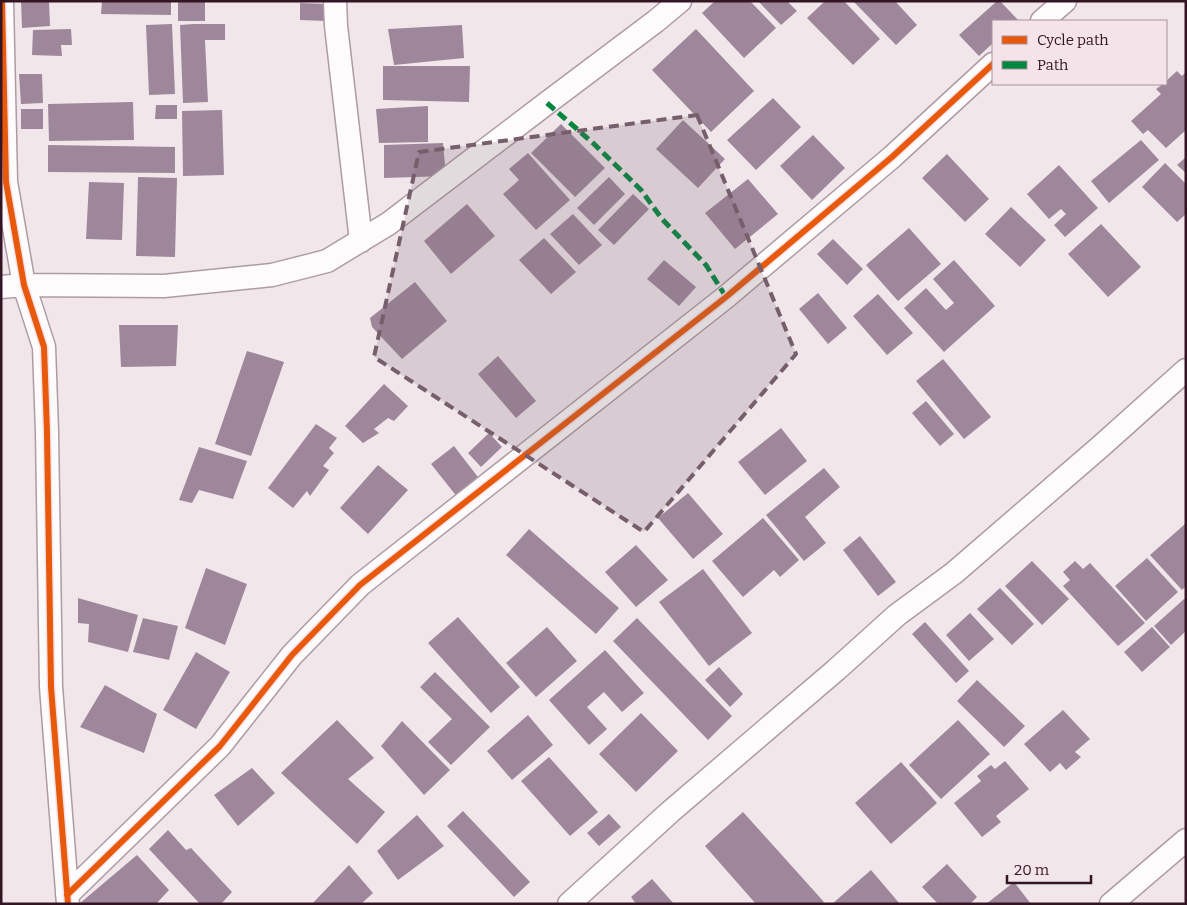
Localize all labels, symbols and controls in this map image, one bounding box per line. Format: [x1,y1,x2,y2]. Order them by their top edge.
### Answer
legend [992,20,1167,85]
text: Cycle path [1037,31,1109,49]
text: Path [1037,56,1069,74]
scale bar [1007,852,1091,884]
text: 20 m [1014,861,1050,879]

